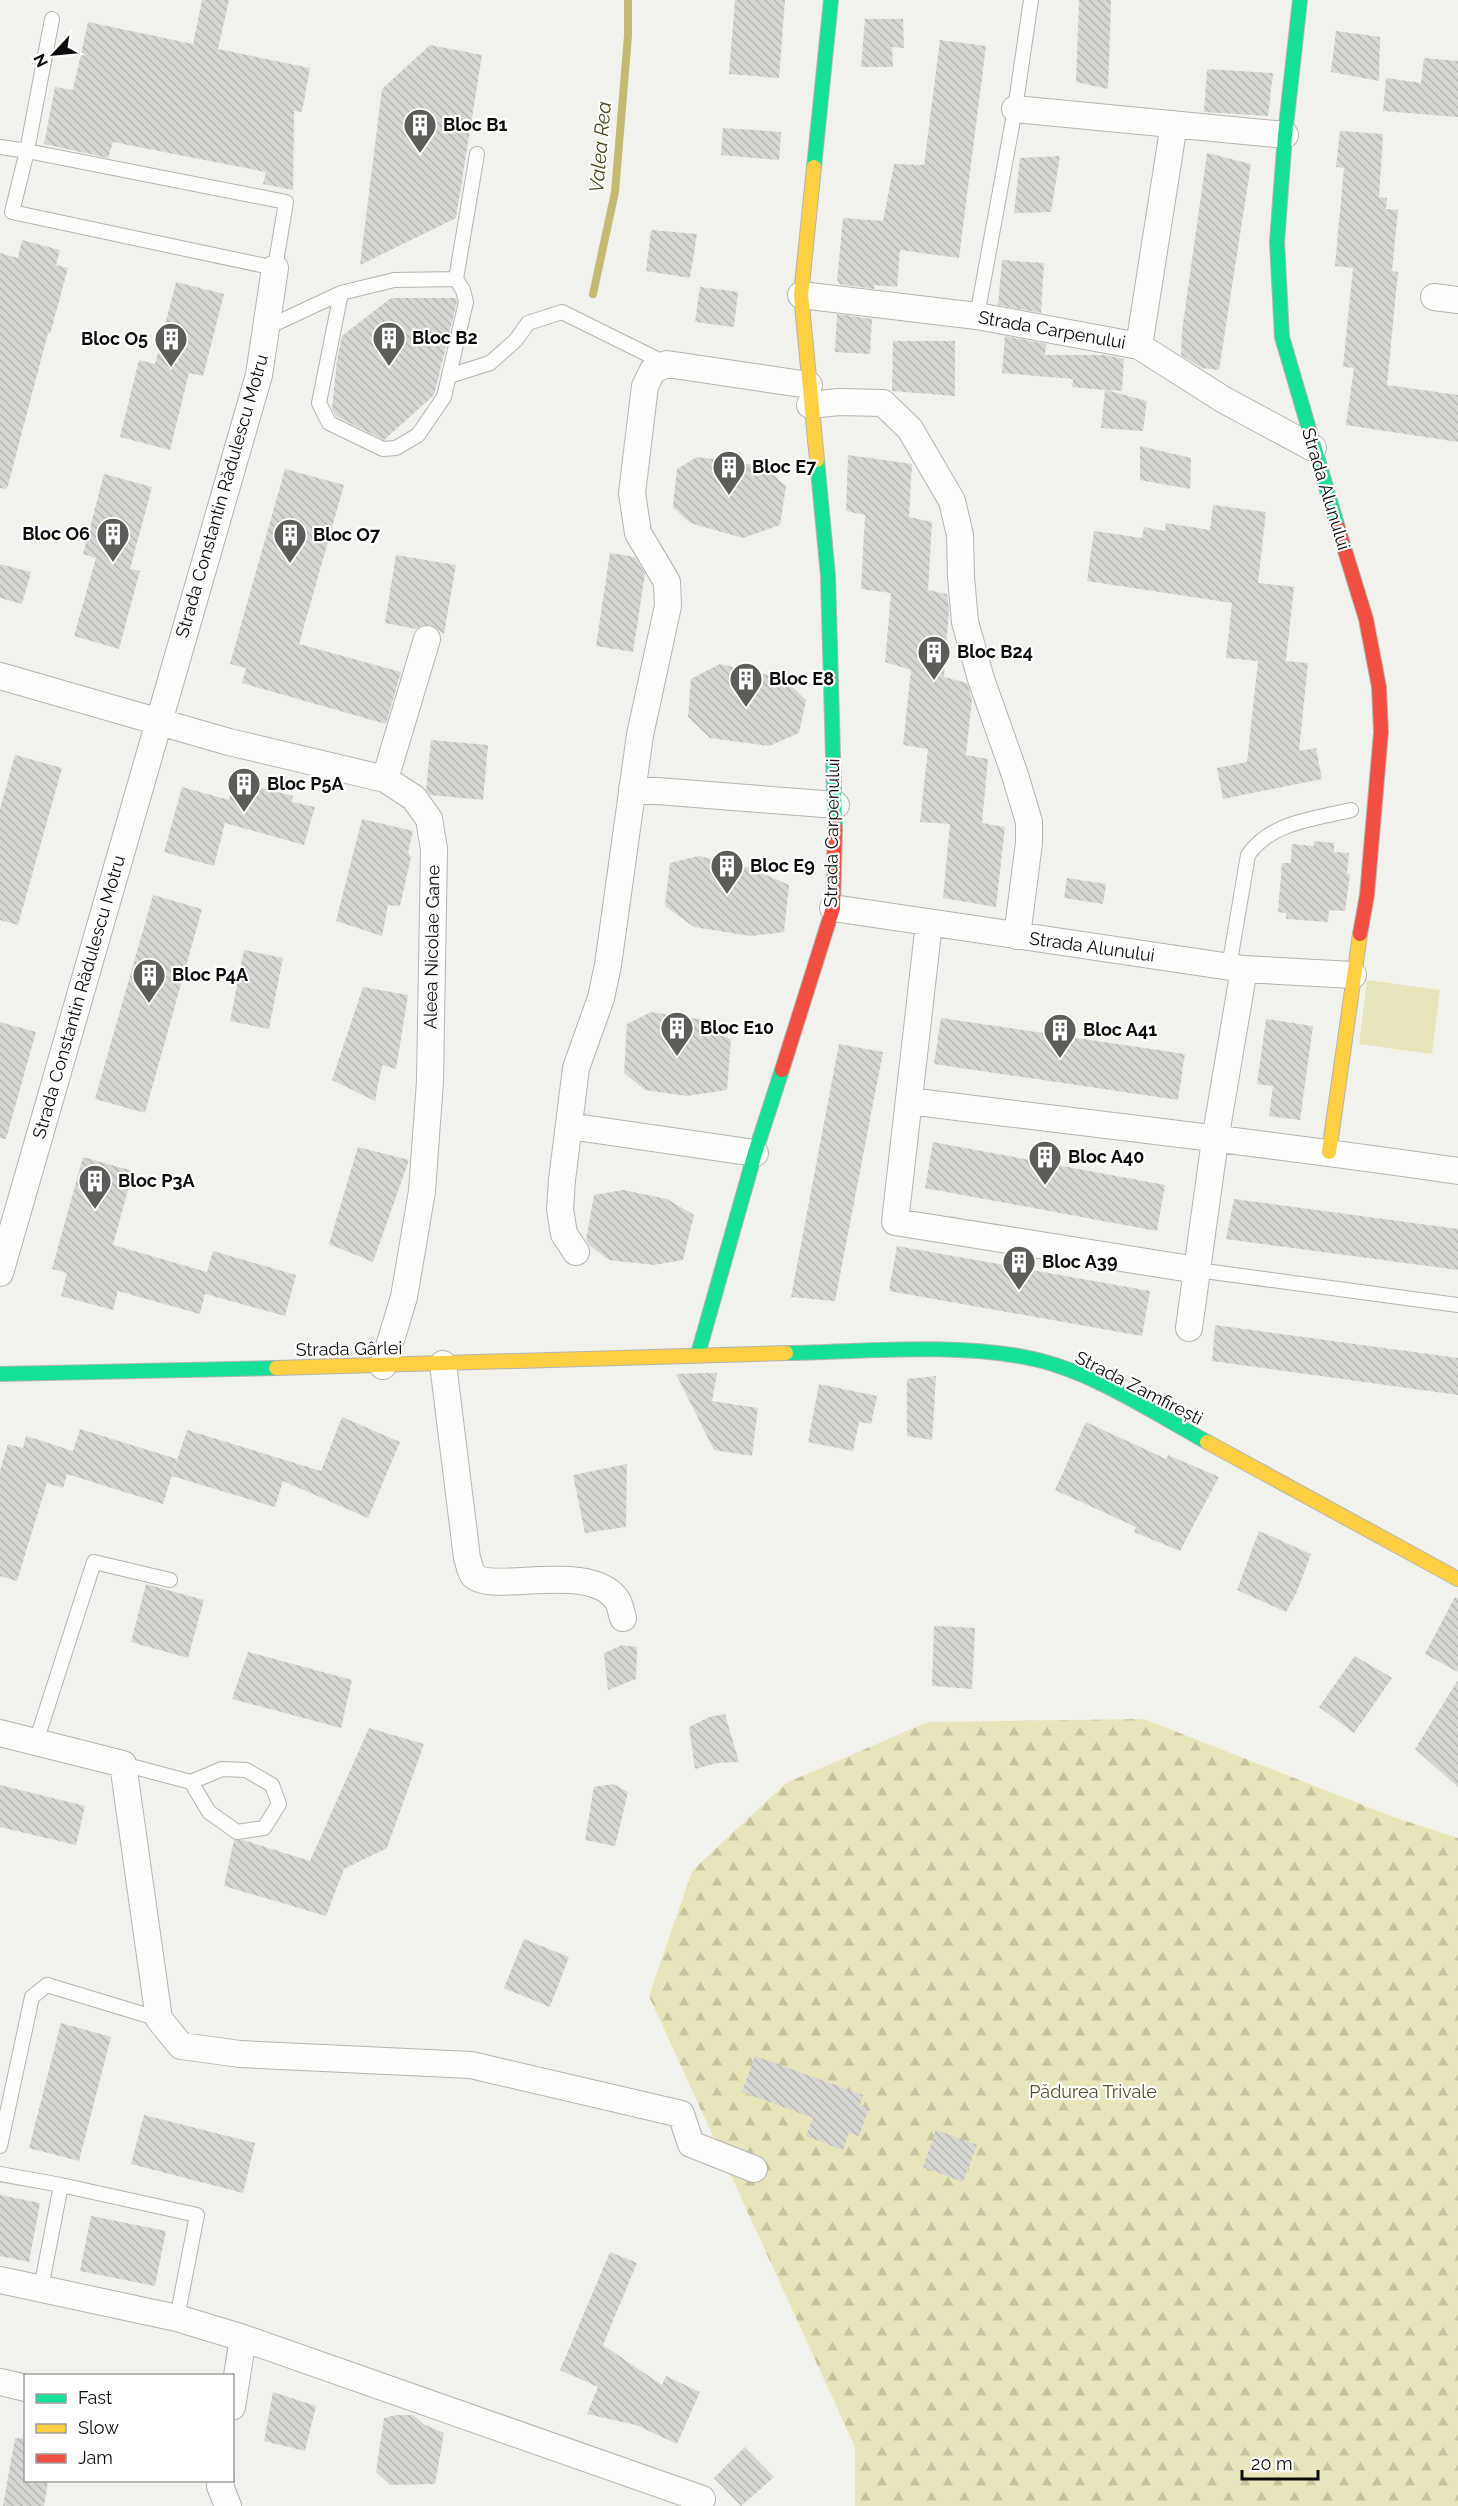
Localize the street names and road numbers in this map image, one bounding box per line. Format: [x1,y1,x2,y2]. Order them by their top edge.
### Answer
street label: Strada Carpenului [977,306,1127,353]
street label: Strada Constantin Rădulescu Motru [171,352,272,640]
street label: Strada Alunului [1298,425,1355,552]
street label: Strada Carpenului [820,758,843,908]
street label: Strada Constantin Rădulescu Motru [28,853,129,1141]
street label: Aleea Nicolae Gane [420,864,443,1029]
street label: Strada Alunului [1028,927,1156,966]
street label: Strada Gârlei [295,1337,403,1360]
street label: Strada Zamfirești [1072,1346,1207,1429]

